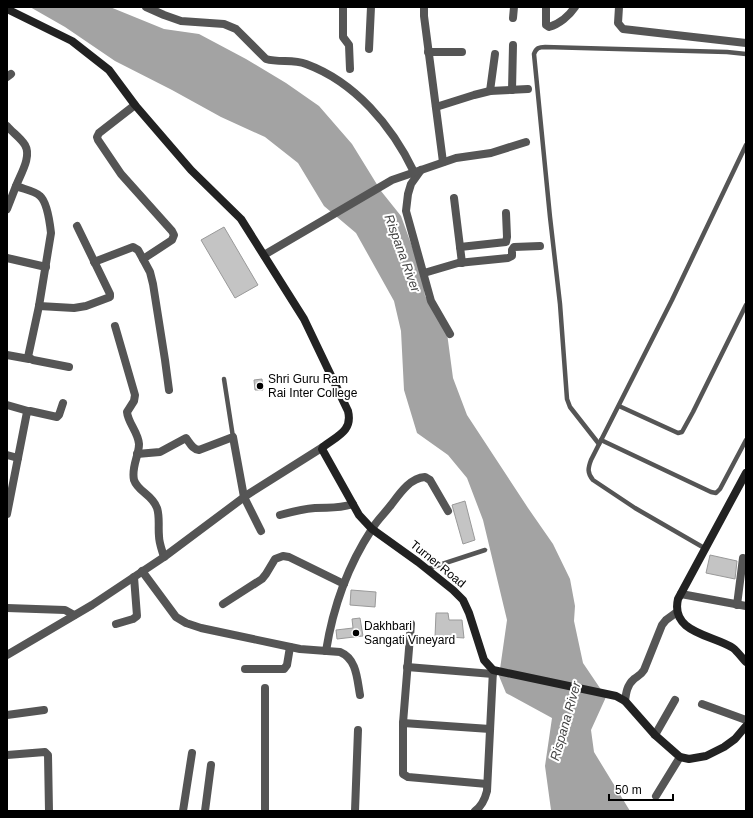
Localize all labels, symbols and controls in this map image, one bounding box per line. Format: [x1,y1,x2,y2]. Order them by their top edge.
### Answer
water label: Rispana River [382,212,424,295]
place label: Shri Guru Ram Rai Inter College [268,372,358,400]
marker: Shri Guru Ram Rai Inter College [255,381,265,391]
street label: Turner Road [408,538,468,590]
place label: Dakhbari Sangati Vineyard [364,619,455,647]
marker: Dakhbari Sangati Vineyard [351,628,361,638]
water label: Rispana River [547,679,584,762]
scale bar [609,776,673,802]
text: 50 m [615,783,642,797]

